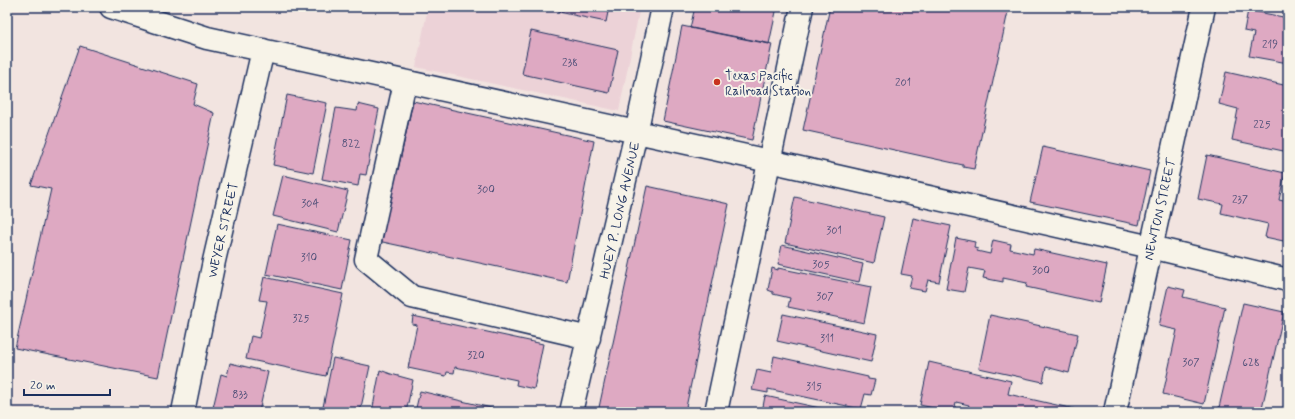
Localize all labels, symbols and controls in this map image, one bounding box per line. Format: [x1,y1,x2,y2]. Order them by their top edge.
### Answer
house number: 219 [1262,38,1278,52]
house number: 238 [562,56,578,70]
place label: Texas Pacific Railroad Station [725,68,811,100]
house number: 201 [895,76,911,90]
marker: Texas Pacific Railroad Station [712,77,722,87]
house number: 225 [1253,118,1271,132]
house number: 822 [342,137,361,151]
street label: HUEY P. LONG AVENUE [596,140,645,281]
street label: NEWTON STREET [1140,156,1181,262]
street label: WEYER STREET [204,181,243,280]
house number: 300 [477,183,495,197]
house number: 237 [1232,193,1248,207]
house number: 304 [301,197,319,211]
house number: 301 [826,224,842,238]
house number: 310 [301,251,317,265]
house number: 305 [812,258,830,272]
house number: 300 [1032,264,1050,278]
house number: 307 [816,290,834,304]
house number: 325 [293,312,309,326]
house number: 311 [820,332,834,346]
house number: 320 [467,349,485,363]
house number: 307 [1182,356,1200,370]
house number: 628 [1242,356,1260,370]
scale bar [24,371,110,397]
text: 20 m [30,378,56,394]
house number: 315 [806,380,822,394]
house number: 833 [232,388,248,402]

